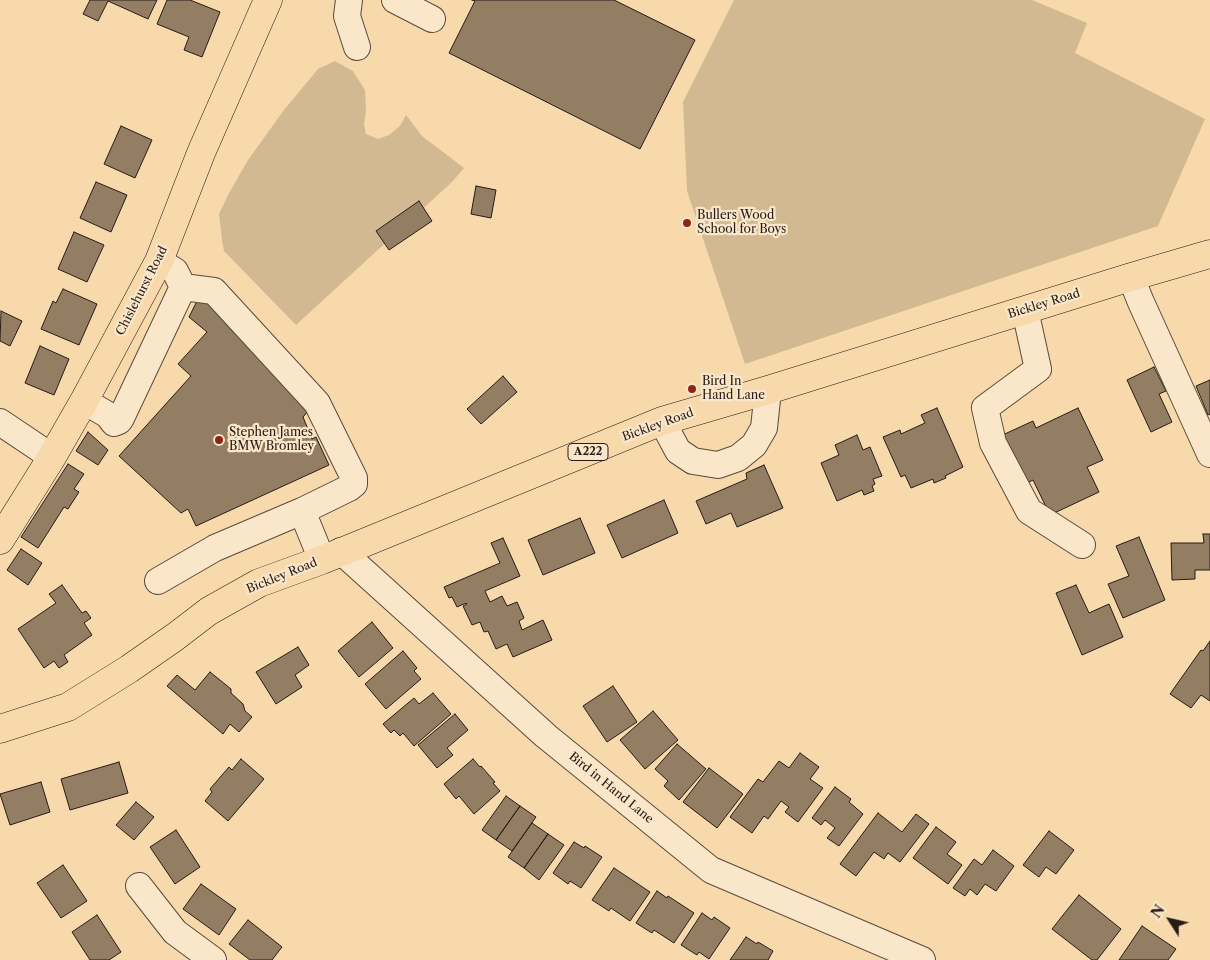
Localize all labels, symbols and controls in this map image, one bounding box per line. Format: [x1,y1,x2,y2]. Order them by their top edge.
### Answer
place label: Bullers Wood School for Boys [697,209,786,237]
marker: Bullers Wood School for Boys [681,217,693,229]
street label: Chislehurst Road [113,244,171,338]
street label: Bickley Road [1006,286,1082,322]
place label: Bird In Hand Lane [702,375,765,403]
marker: Bird In Hand Lane [686,383,698,395]
street label: Bickley Road [620,405,696,445]
place label: Stephen James BMW Bromley [229,426,314,454]
marker: Stephen James BMW Bromley [213,434,225,446]
road number: A222 [568,444,608,461]
street label: Bickley Road [245,555,319,597]
street label: Bird in Hand Lane [566,749,656,827]
north arrow [1145,895,1195,945]
text: N [1147,901,1169,922]

